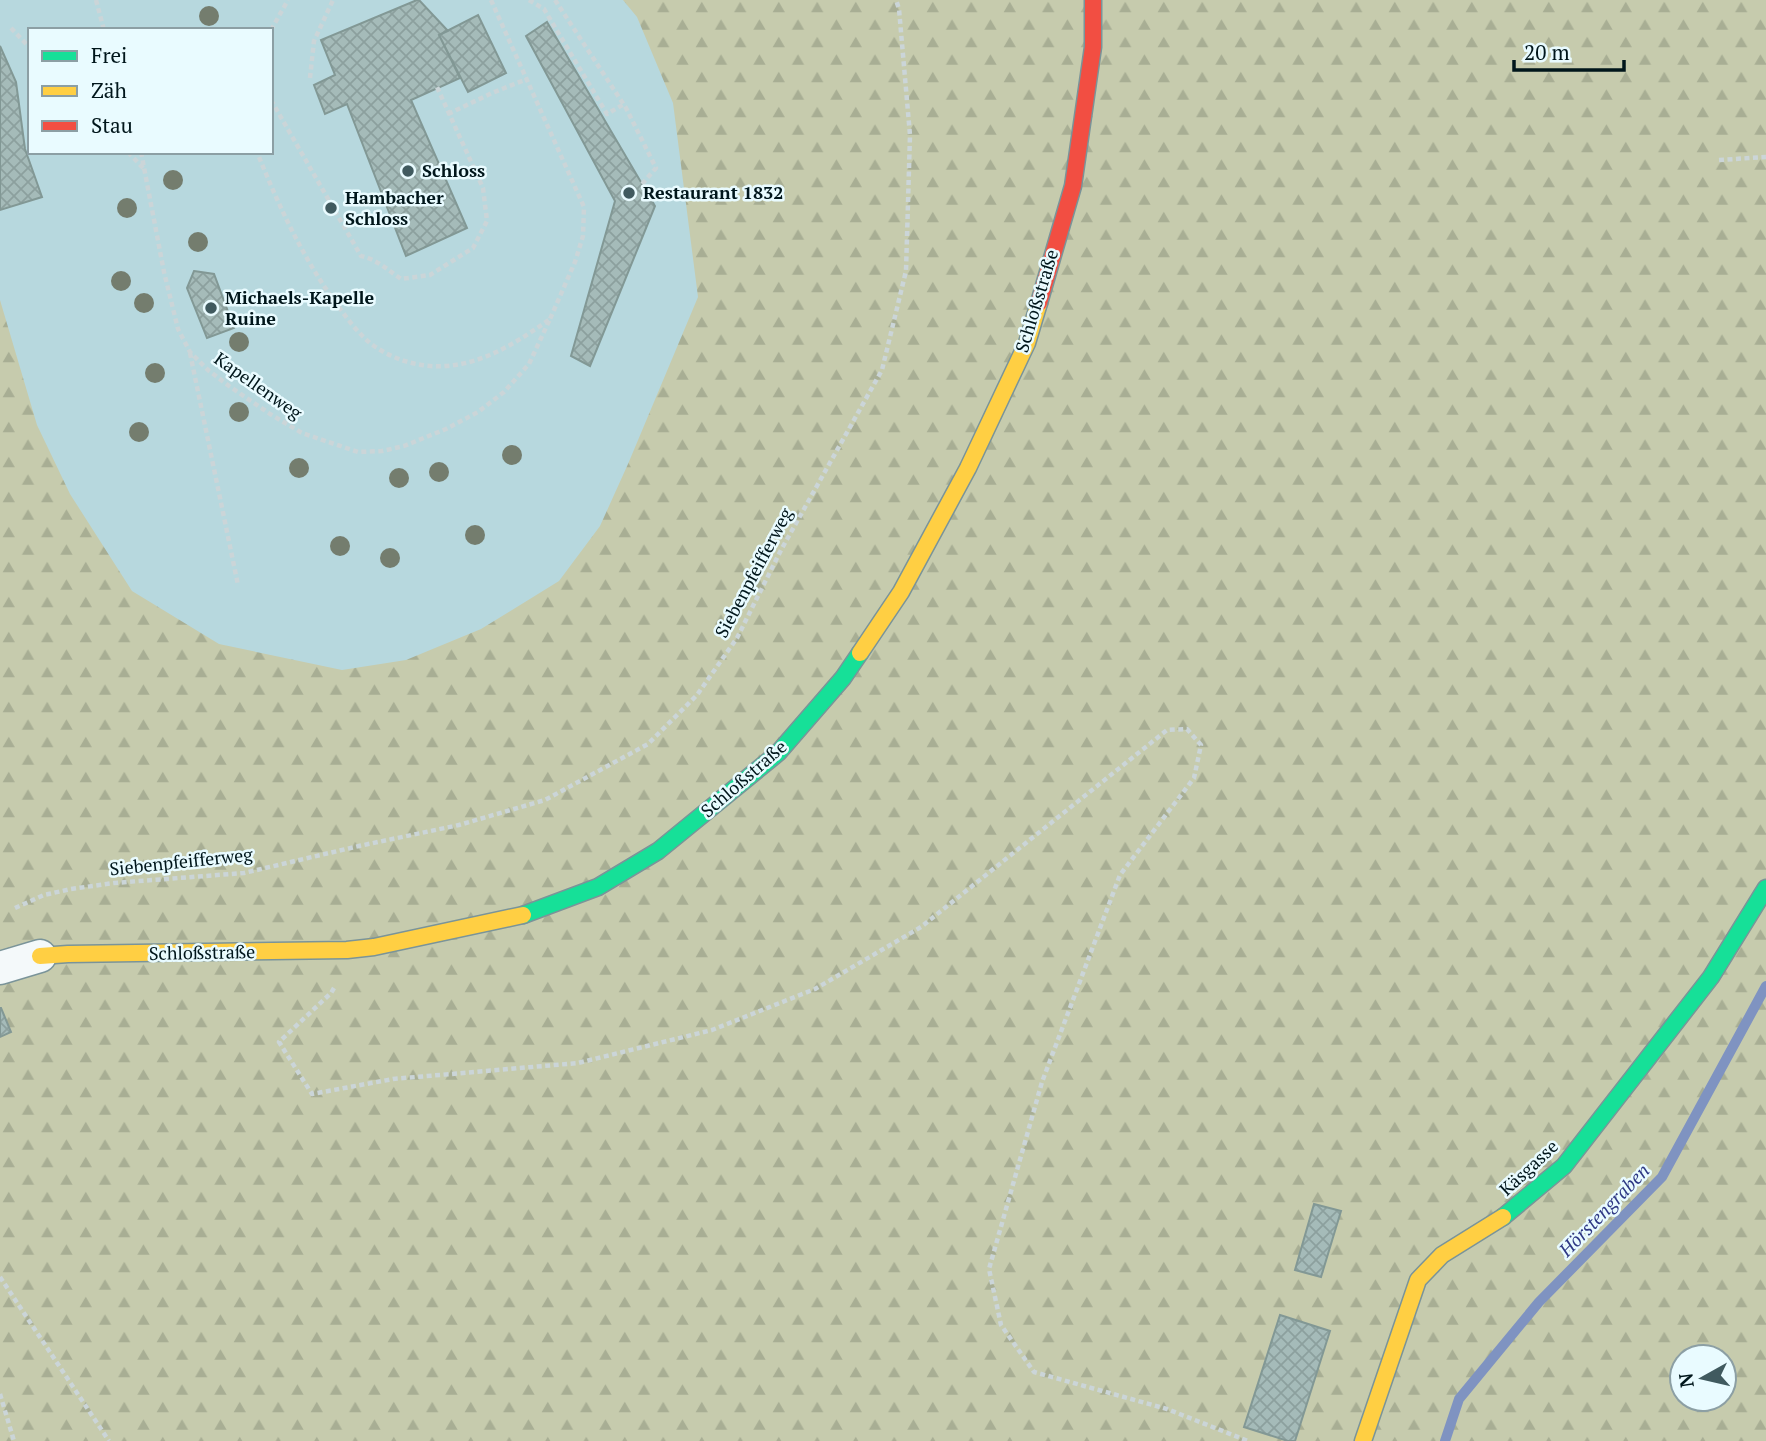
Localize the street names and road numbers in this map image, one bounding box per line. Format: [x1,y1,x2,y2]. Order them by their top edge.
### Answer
street label: Schloßstraße [1009,246,1063,355]
street label: Kapellenweg [210,346,308,425]
street label: Siebenpfeifferweg [709,503,798,642]
street label: Schloßstraße [695,734,791,822]
street label: Siebenpfeifferweg [108,842,254,880]
street label: Schloßstraße [149,939,255,965]
street label: Käsgasse [1494,1134,1563,1201]

